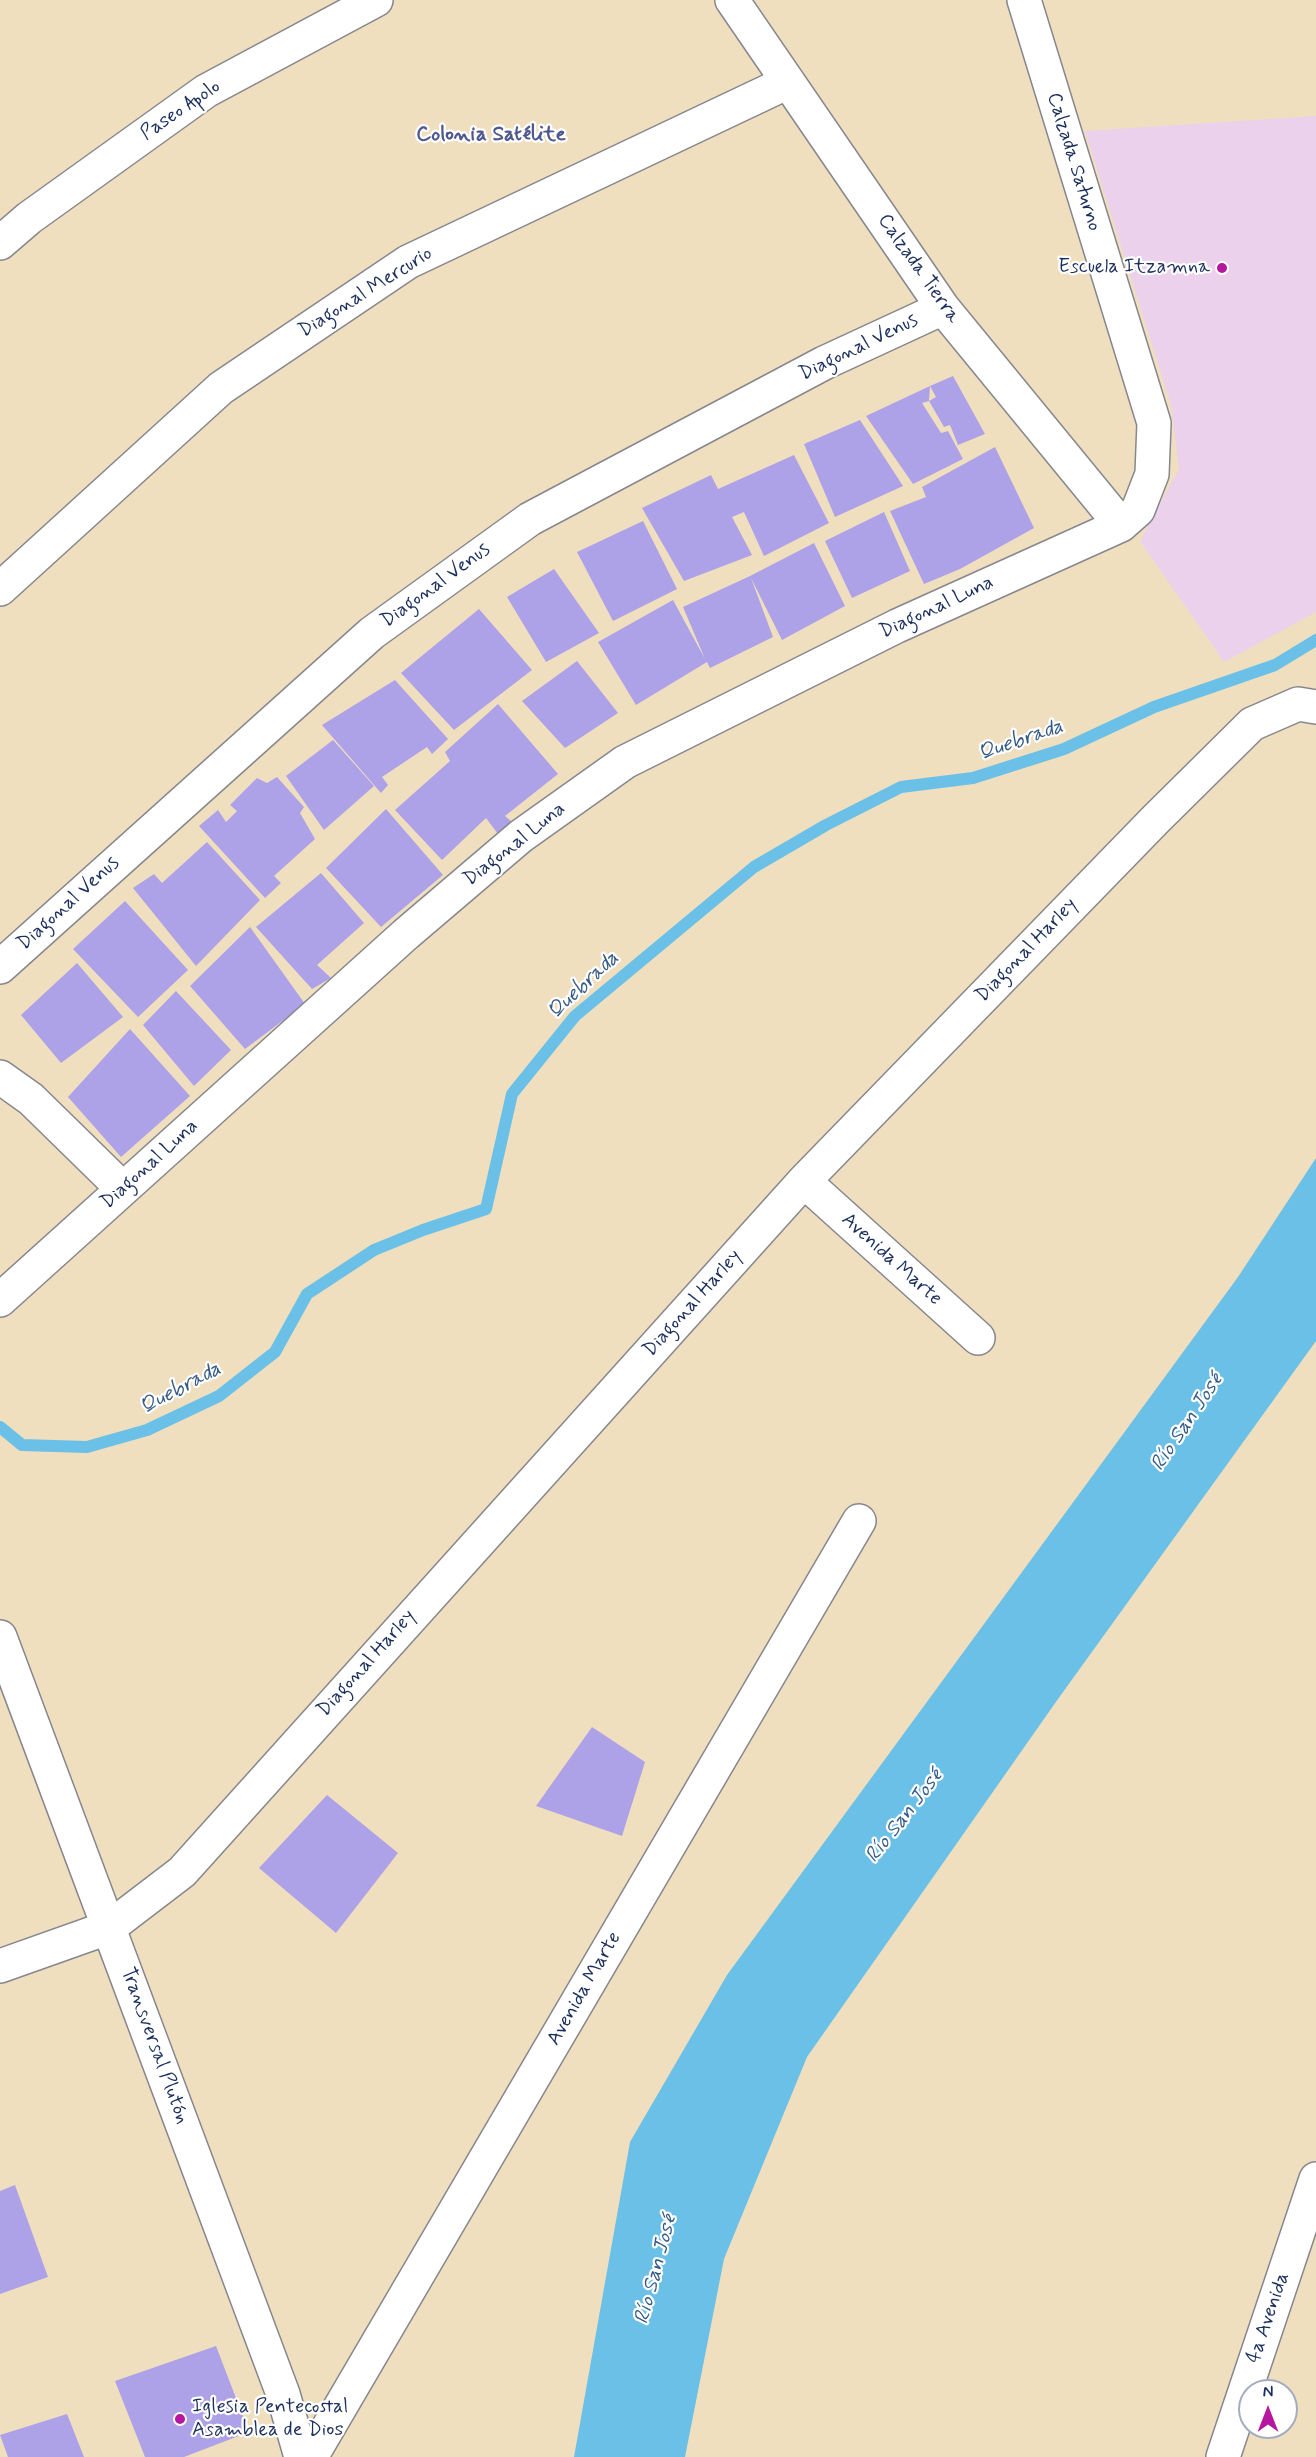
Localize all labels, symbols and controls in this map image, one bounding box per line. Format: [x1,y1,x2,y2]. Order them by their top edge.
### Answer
street label: Paseo Apolo [136,76,226,146]
street label: Calzada Saturno [1041,90,1105,234]
district label: Colonia Satélite [416,123,566,149]
street label: Calzada Tierra [872,210,964,328]
street label: Diagonal Mercurio [295,242,437,344]
place label: Escuela Itzamna [1058,256,1210,280]
marker: Escuela Itzamna [1215,261,1229,275]
street label: Diagonal Venus [796,309,922,387]
street label: Diagonal Venus [377,538,495,634]
street label: Diagonal Luna [876,571,998,645]
water label: Quebrada [975,715,1067,767]
street label: Diagonal Luna [459,798,571,892]
street label: Diagonal Venus [13,852,125,956]
street label: Diagonal Harley [971,894,1083,1008]
water label: Quebrada [543,947,625,1025]
street label: Diagonal Luna [96,1115,204,1215]
street label: Avenida Marte [836,1209,946,1311]
street label: Diagonal Harley [639,1245,747,1363]
water label: Quebrada [136,1357,226,1421]
water label: Río San José [1146,1370,1230,1476]
street label: Diagonal Harley [313,1605,421,1723]
water label: Río San José [861,1765,949,1869]
street label: Avenida Marte [543,1928,627,2050]
street label: Transversal Plutón [115,1964,193,2128]
water label: Río San José [630,2213,684,2327]
street label: 4a Avenida [1242,2269,1296,2367]
north arrow [1238,2379,1298,2439]
text: N [1263,2382,1273,2403]
place label: Iglesia Pentecostal Asamblea de Dios [192,2396,348,2443]
marker: Iglesia Pentecostal Asamblea de Dios [173,2412,187,2426]

